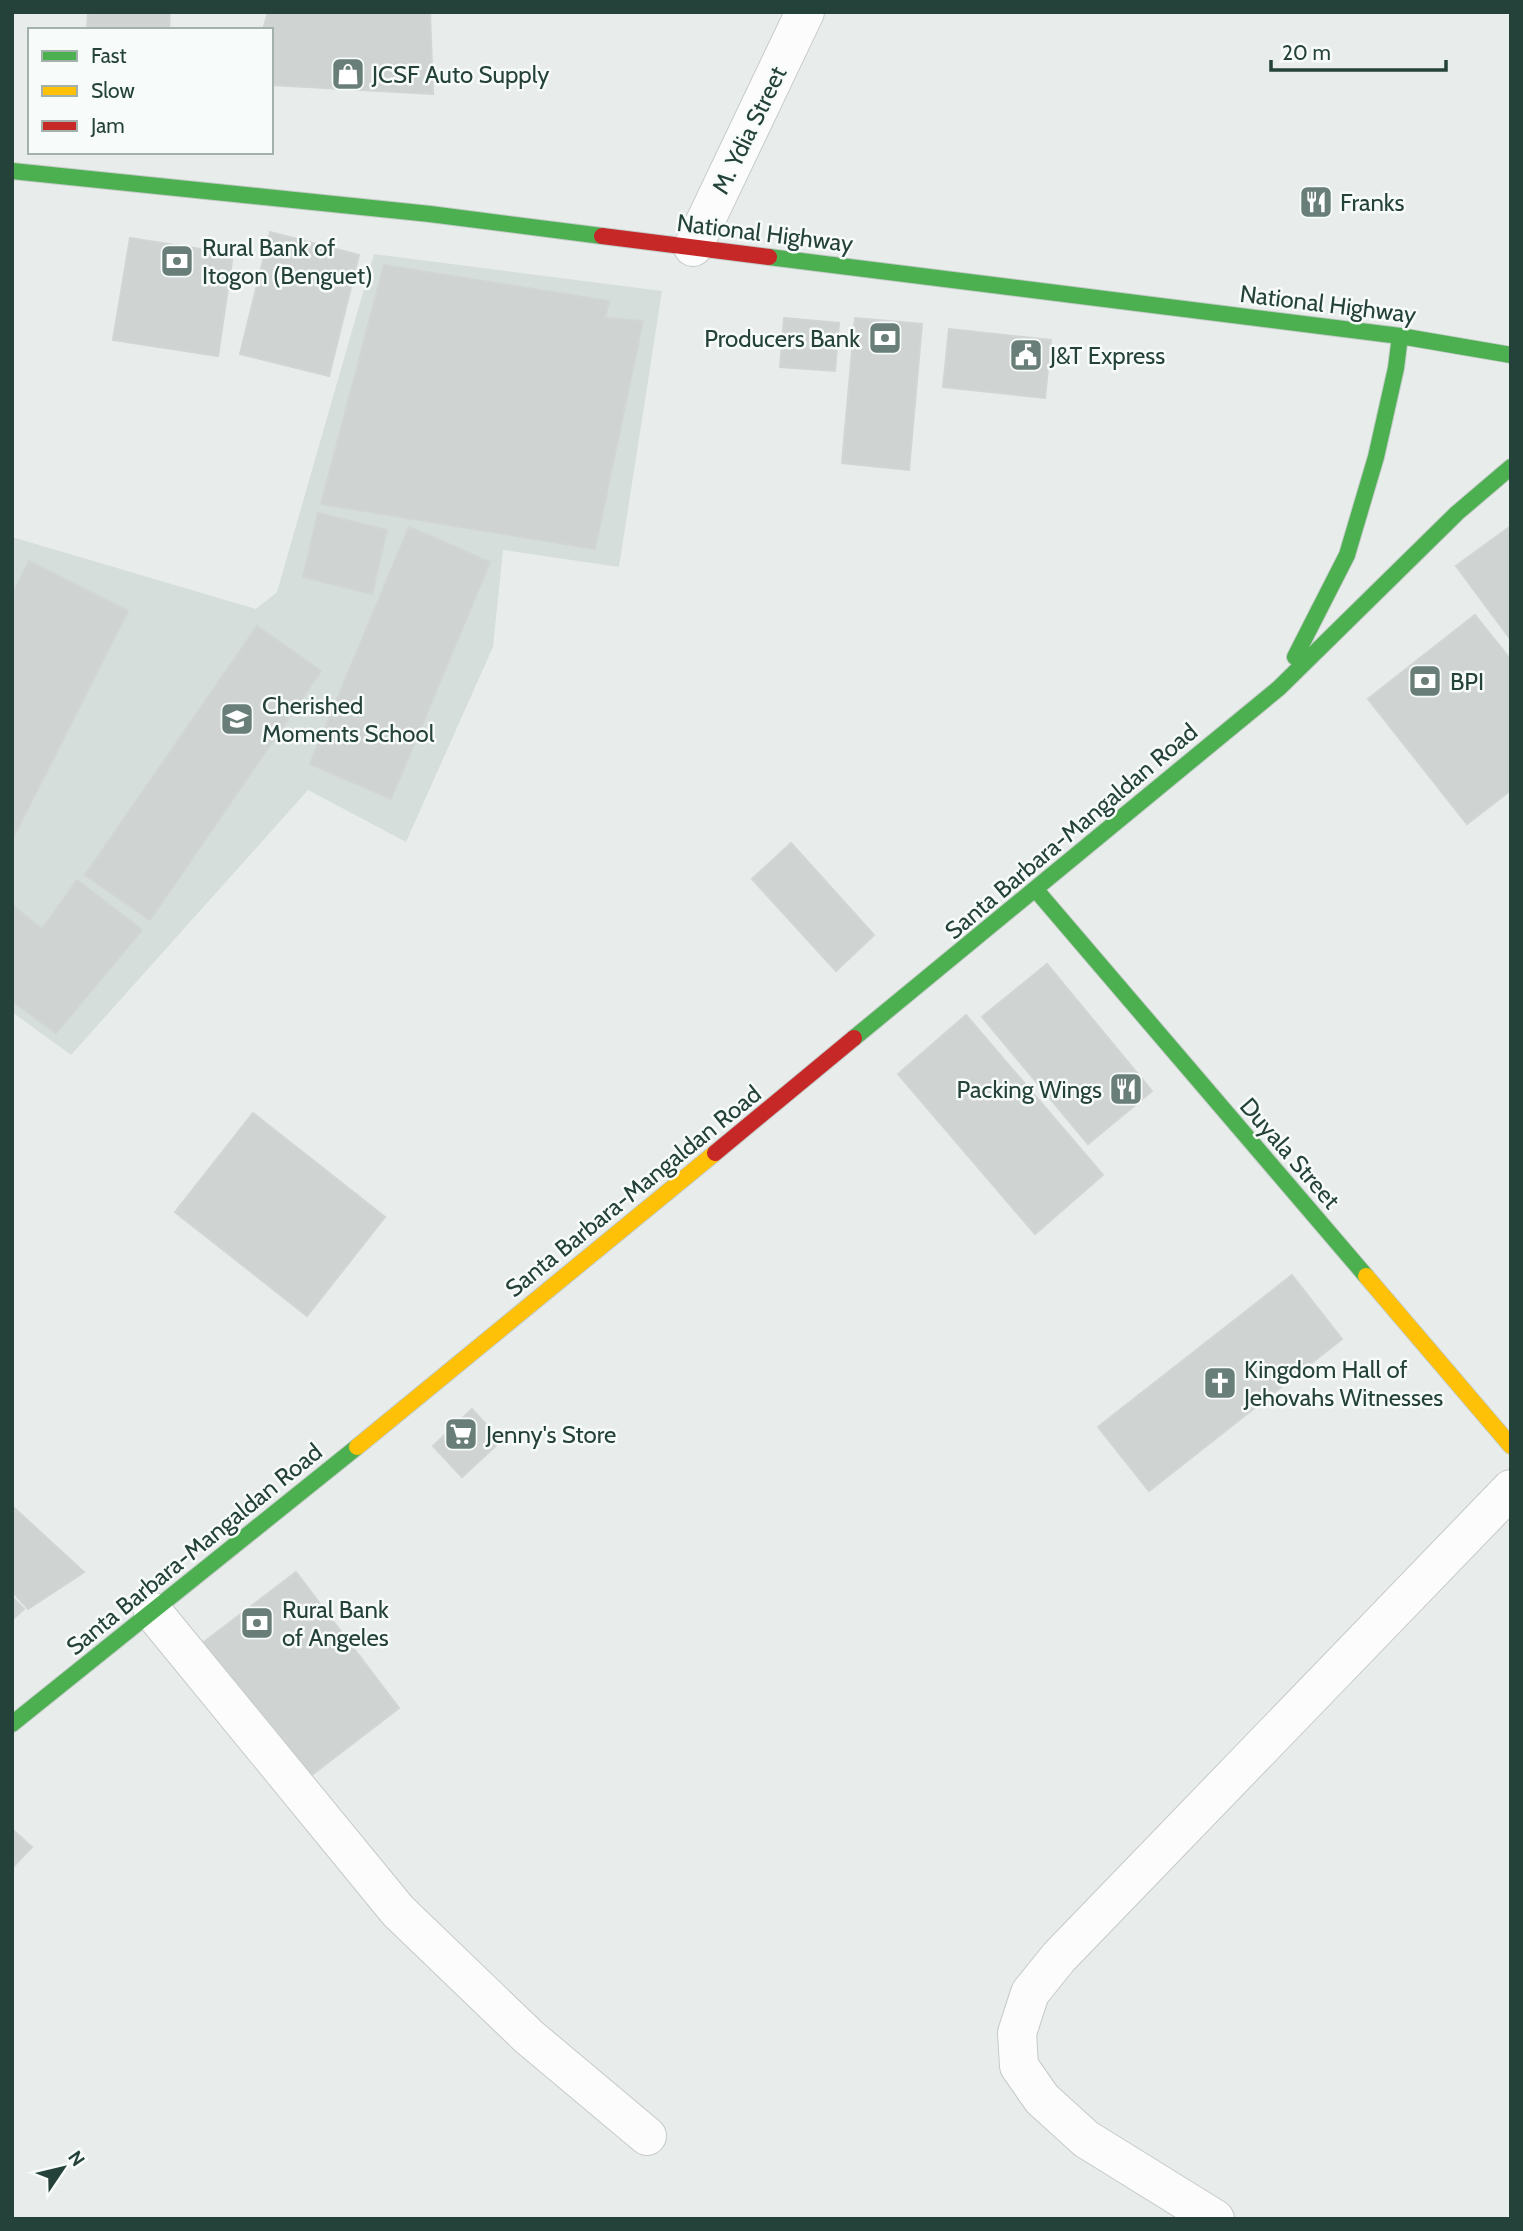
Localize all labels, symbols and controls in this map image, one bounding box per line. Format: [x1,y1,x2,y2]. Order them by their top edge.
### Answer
legend [28,28,273,154]
scale bar [1271,28,1446,72]
text: 20 m [1282,40,1331,65]
text: Fast [91,43,127,68]
shop icon: JCSF Auto Supply [329,55,367,93]
place label: JCSF Auto Supply [371,60,549,89]
street label: M. Ydia Street [706,61,792,199]
text: Slow [91,78,135,103]
text: Jam [90,113,125,138]
restaurant icon: Franks [1297,183,1335,221]
place label: Franks [1340,188,1405,217]
street label: National Highway [675,208,855,258]
place label: Rural Bank of Itogon (Benguet) [202,233,373,290]
bank icon: Rural Bank of Itogon (Benguet) [158,242,196,280]
street label: National Highway [1238,279,1418,329]
bank icon: Producers Bank [866,319,904,357]
place label: Producers Bank [704,324,860,353]
public building icon: J&T Express [1007,336,1045,374]
place label: J&T Express [1049,341,1165,370]
bank icon: BPI [1406,662,1444,700]
place label: BPI [1450,667,1484,696]
place label: Cherished Moments School [262,691,435,748]
school or university icon: Cherished Moments School [218,700,256,738]
street label: Santa Barbara-Mangaldan Road [939,717,1203,945]
restaurant icon: Packing Wings [1107,1070,1145,1108]
place label: Packing Wings [957,1075,1102,1104]
street label: Santa Barbara-Mangaldan Road [499,1079,767,1303]
street label: Duyala Street [1234,1092,1346,1214]
place label: Kingdom Hall of Jehovahs Witnesses [1243,1355,1443,1412]
church icon: Kingdom Hall of Jehovahs Witnesses [1201,1364,1239,1402]
supermarket icon: Jenny's Store [442,1415,480,1453]
place label: Jenny's Store [485,1420,616,1449]
street label: Santa Barbara-Mangaldan Road [60,1437,328,1661]
place label: Rural Bank of Angeles [282,1595,389,1652]
bank icon: Rural Bank of Angeles [238,1604,276,1642]
north arrow [28,2133,98,2203]
text: N [63,2146,90,2171]

